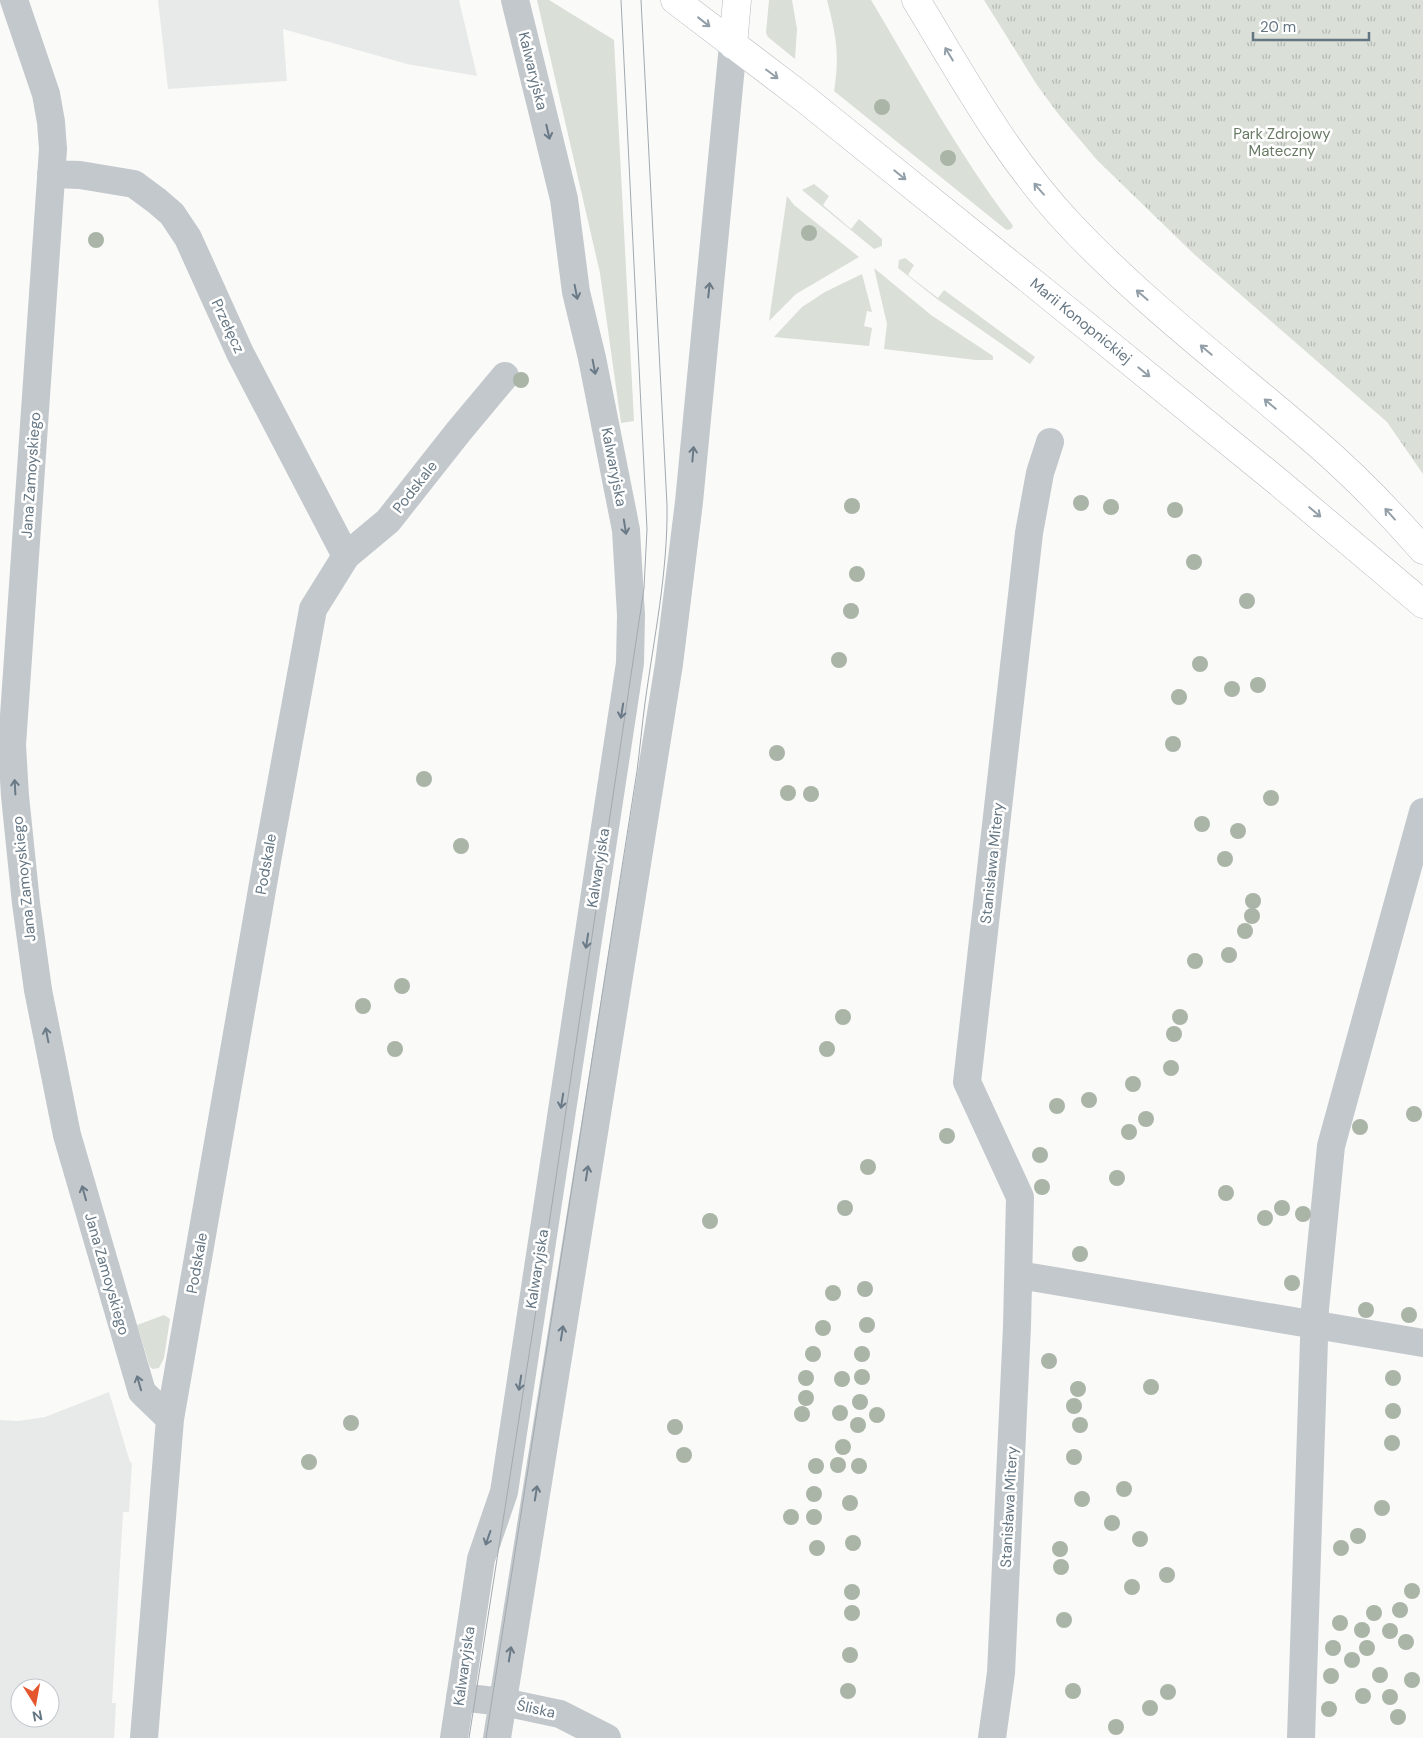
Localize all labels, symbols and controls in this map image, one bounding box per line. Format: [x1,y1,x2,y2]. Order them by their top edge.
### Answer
scale bar [1253,10,1369,42]
one-way arrow [697,17,710,28]
text: 20 m [1260,17,1296,37]
street label: Kalwaryjska [514,30,552,112]
one-way arrow [943,48,953,62]
one-way arrow [765,69,779,79]
one-way arrow [544,124,553,140]
park label: Park Zdrojowy Mateczny [1233,124,1331,161]
one-way arrow [893,169,906,180]
one-way arrow [1033,183,1045,196]
street label: Marii Konopnickiej [1026,274,1136,368]
one-way arrow [704,282,714,298]
one-way arrow [572,284,582,300]
one-way arrow [1135,289,1148,301]
street label: Przełęcz [207,296,249,356]
one-way arrow [1199,344,1212,355]
one-way arrow [589,359,599,375]
one-way arrow [1137,367,1150,378]
one-way arrow [1264,399,1277,410]
street label: Jana Zamoyskiego [17,411,45,539]
street label: Kalwaryjska [597,426,631,508]
one-way arrow [689,446,698,462]
street label: Podskale [388,457,442,517]
one-way arrow [1308,507,1321,518]
one-way arrow [1385,507,1396,520]
one-way arrow [621,518,631,534]
one-way arrow [617,703,627,719]
one-way arrow [10,780,19,796]
street label: Stanisława Mitery [976,801,1008,925]
street label: Jana Zamoyskiego [7,815,41,943]
street label: Kalwaryjska [582,827,614,909]
street label: Podskale [251,832,281,896]
one-way arrow [582,932,592,948]
one-way arrow [41,1028,51,1044]
one-way arrow [557,1093,567,1109]
one-way arrow [583,1165,593,1181]
one-way arrow [78,1186,88,1202]
street label: Jana Zamoyskiego [80,1210,134,1338]
street label: Kalwaryjska [521,1228,553,1310]
street label: Podskale [182,1231,212,1295]
one-way arrow [557,1325,567,1341]
one-way arrow [134,1375,144,1391]
one-way arrow [515,1375,525,1391]
street label: Stanisława Mitery [996,1445,1022,1568]
one-way arrow [531,1486,541,1502]
one-way arrow [483,1530,492,1546]
street label: Kalwaryjska [449,1625,479,1707]
one-way arrow [506,1646,516,1662]
north arrow [10,1678,60,1728]
street label: Śliska [515,1695,557,1723]
text: N [31,1706,44,1726]

